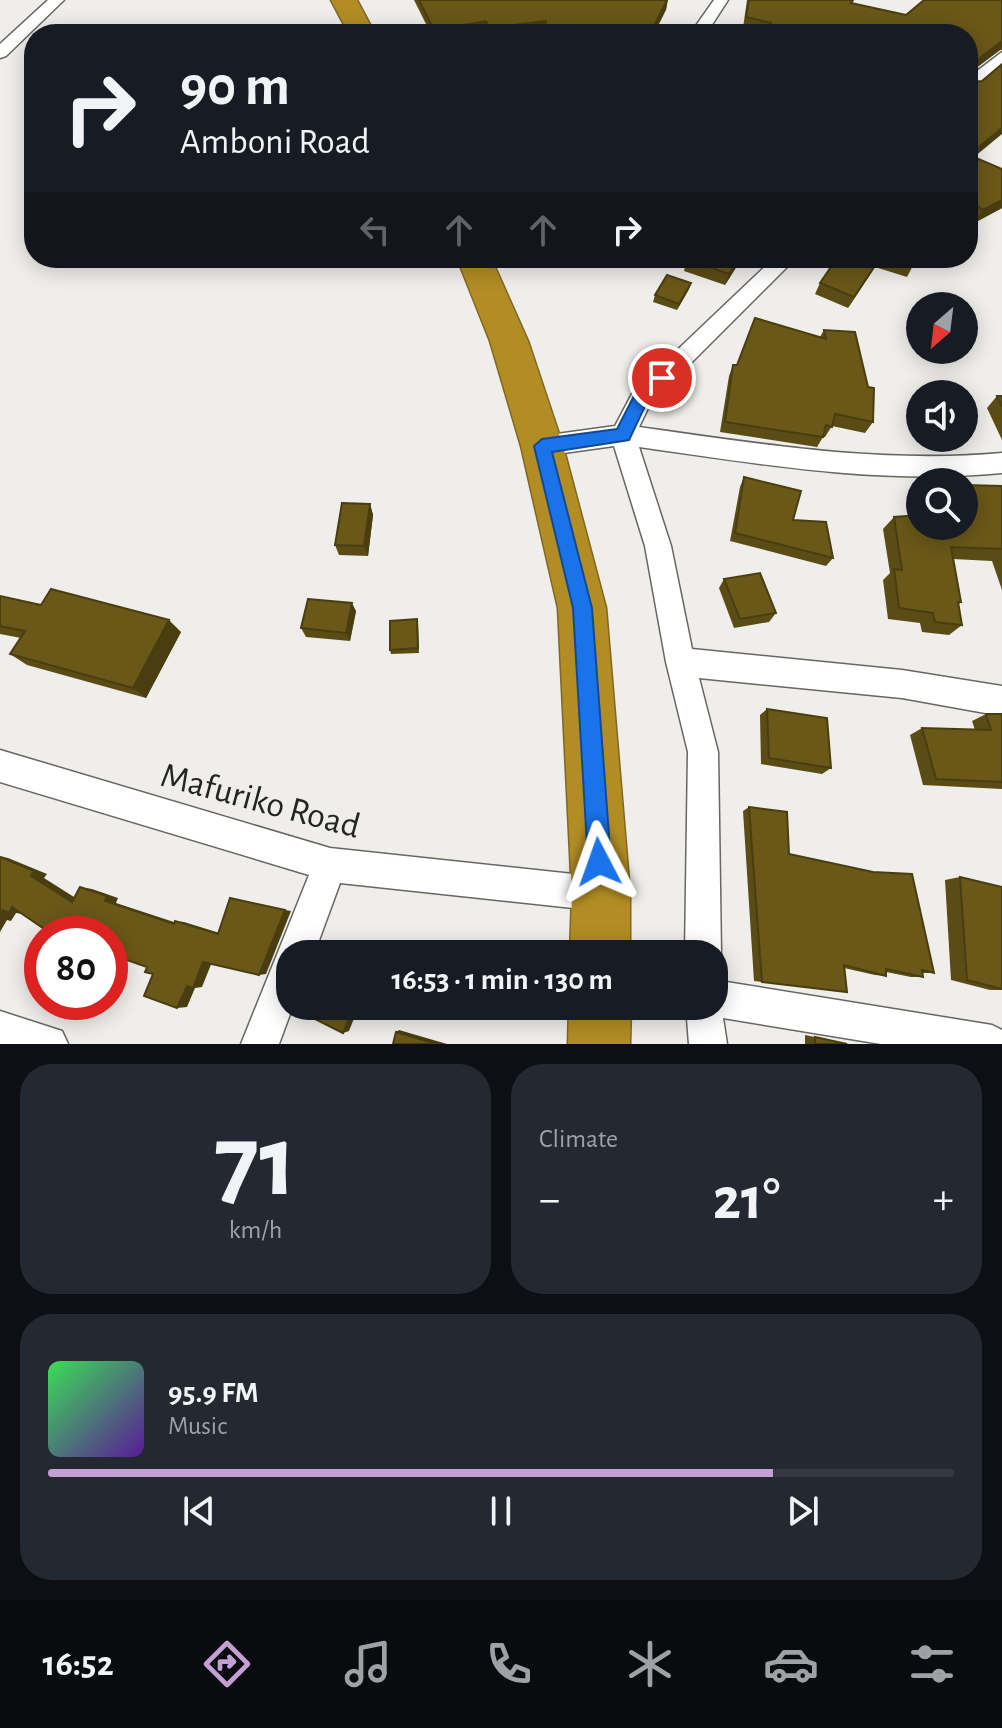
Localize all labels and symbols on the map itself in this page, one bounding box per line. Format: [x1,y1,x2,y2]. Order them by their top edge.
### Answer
north arrow [906,292,978,364]
pin [628,344,696,412]
street label: Mafuriko Road [157,757,364,845]
position arrow [557,820,641,904]
speed limit sign: 80 [24,916,128,1020]

